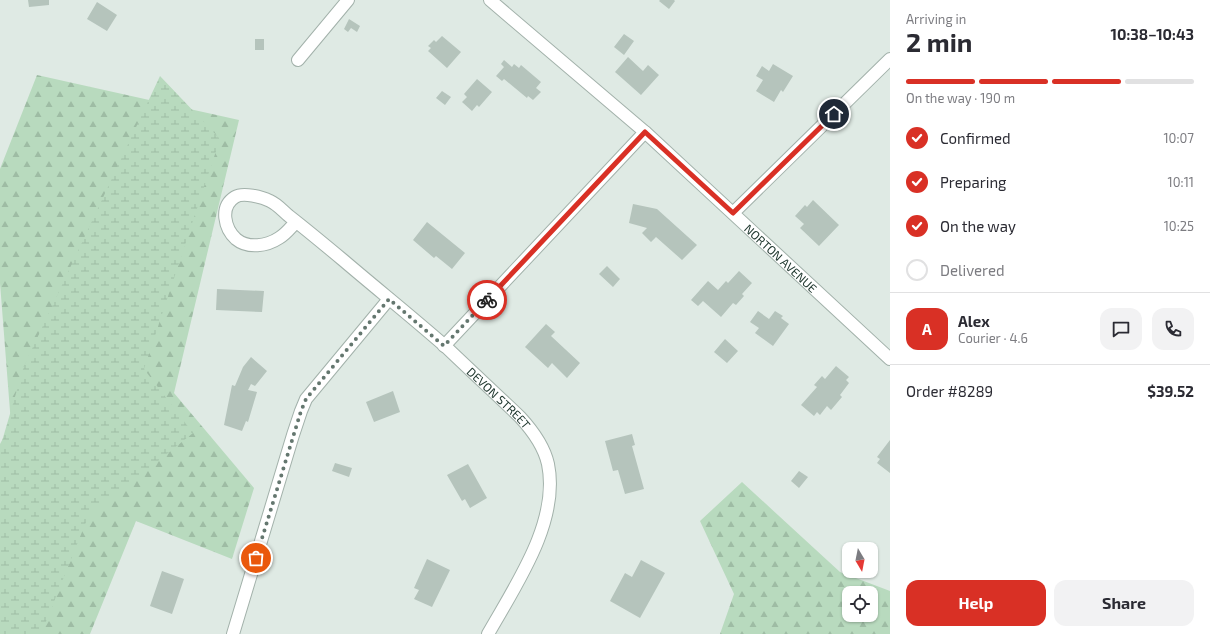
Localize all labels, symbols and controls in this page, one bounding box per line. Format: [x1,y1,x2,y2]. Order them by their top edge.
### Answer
text: Arriving in [906,11,966,27]
text: 10:38–10:43 [1111,25,1194,43]
text: 2 min [906,26,972,57]
text: On the way · 190 m [906,90,1015,106]
pin [817,97,851,131]
icon: home [823,103,845,125]
icon: check [906,127,928,149]
text: Confirmed [940,129,1011,147]
text: 10:07 [1163,130,1194,146]
icon: check [906,171,928,193]
text: Preparing [940,173,1006,191]
text: 10:11 [1168,174,1194,190]
icon: check [906,215,928,237]
text: On the way [940,217,1016,235]
text: 10:25 [1164,218,1194,234]
street label: NORTON AVENUE [742,221,820,295]
text: Delivered [940,261,1005,279]
courier [467,280,507,320]
icon: bike [476,289,498,311]
button: chat [1100,308,1142,350]
button: phone [1152,308,1194,350]
text: Alex [958,312,990,330]
text: A [922,320,932,338]
text: Courier · 4.6 [958,330,1028,346]
street label: DEVON STREET [464,364,534,431]
text: Order #8289 [906,382,993,400]
text: $39.52 [1147,382,1194,400]
pin [239,541,273,575]
north arrow [842,542,878,578]
map controls [842,542,878,622]
icon: bag [245,547,267,569]
button: Help [906,580,1046,626]
button: Share [1054,580,1194,626]
button: locate [842,586,878,622]

